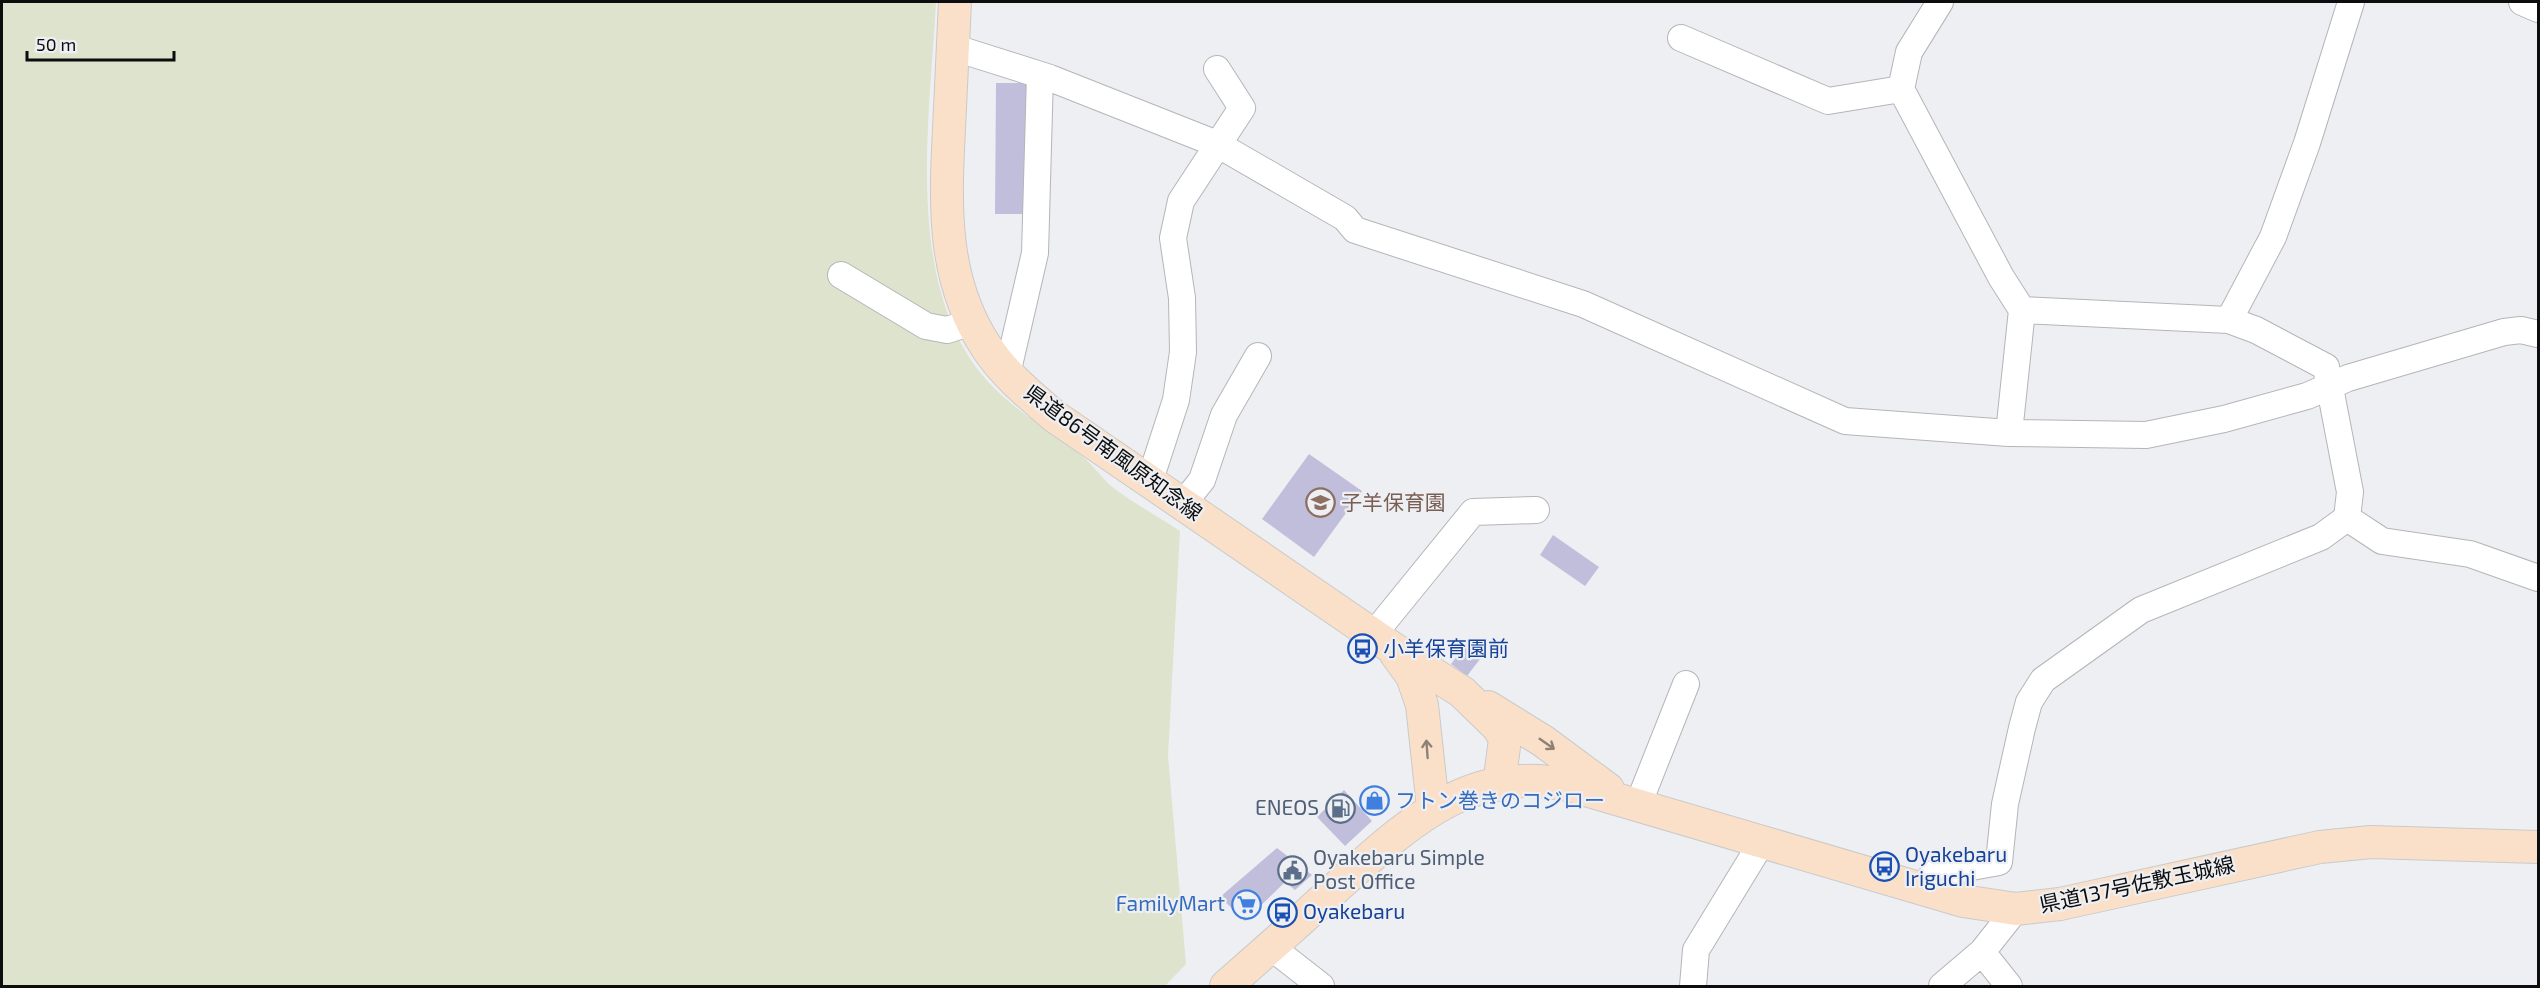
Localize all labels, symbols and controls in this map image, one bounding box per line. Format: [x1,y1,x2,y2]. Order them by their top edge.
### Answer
scale bar [27,24,174,62]
text: 50 m [36,33,76,55]
street label: 県道86号南風原知念線 [1020,379,1208,525]
school or university icon: 子羊保育園 [1304,487,1336,519]
place label: 子羊保育園 [1341,489,1446,514]
bus stop icon: 小羊保育園前 [1346,633,1378,665]
place label: 小羊保育園前 [1383,635,1509,660]
one-way arrow [1539,738,1555,750]
one-way arrow [1421,740,1432,760]
shop icon: フトン巻きのコジロー [1358,785,1390,817]
place label: フトン巻きのコジロー [1395,787,1605,812]
fuel station icon: ENEOS [1324,792,1356,824]
place label: ENEOS [1255,794,1319,819]
place label: Oyakebaru Iriguchi [1905,841,2007,890]
place label: Oyakebaru Simple Post Office [1313,844,1485,893]
bus stop icon: Oyakebaru Iriguchi [1868,851,1900,883]
street label: 県道137号佐敷玉城線 [2037,851,2237,916]
public building icon: Oyakebaru Simple Post Office [1276,854,1308,886]
supermarket icon: FamilyMart [1230,888,1262,920]
place label: FamilyMart [1116,890,1225,915]
bus stop icon: Oyakebaru [1266,896,1298,928]
place label: Oyakebaru [1303,898,1405,923]

